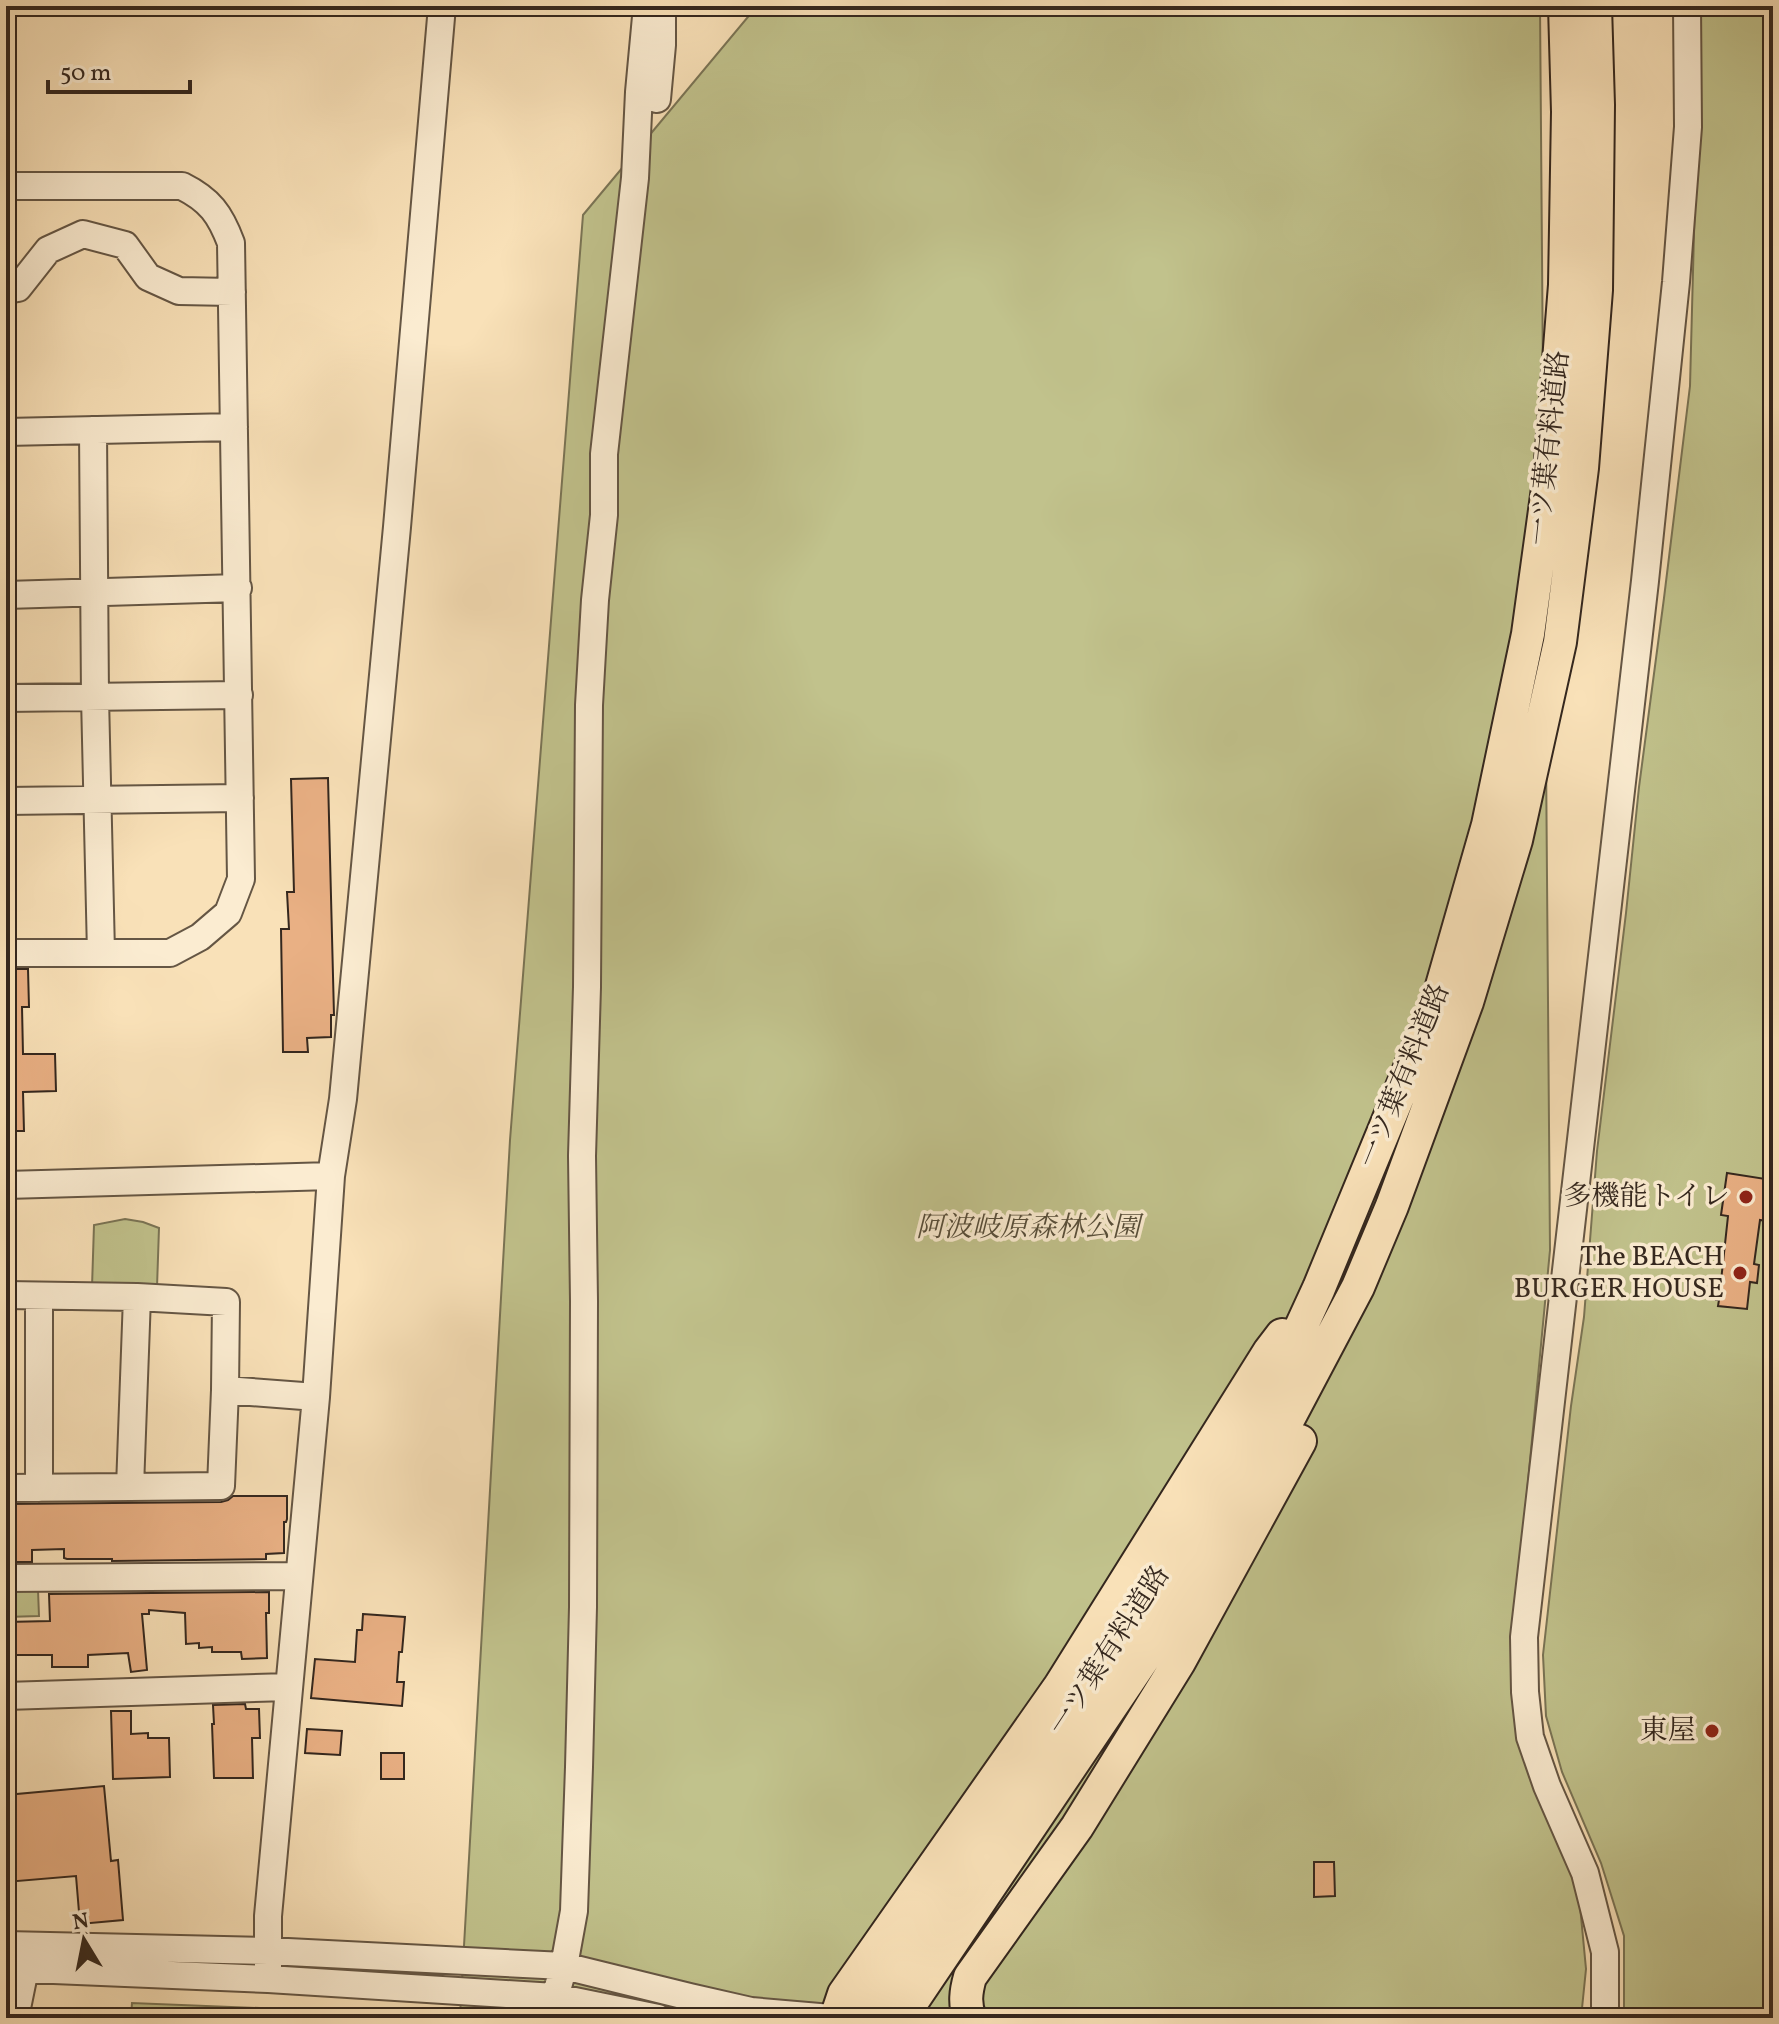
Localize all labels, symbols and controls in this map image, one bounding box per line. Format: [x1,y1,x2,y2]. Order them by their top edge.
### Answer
scale bar [48,44,190,94]
text: 50 m [60,57,112,91]
street label: 一ツ葉有料道路 [1520,348,1580,548]
street label: 一ツ葉有料道路 [1350,978,1460,1174]
place label: 多機能トイレ [1563,1178,1730,1217]
marker: 多機能トイレ [1737,1188,1755,1206]
park label: 阿波岐原森林公園 [916,1209,1144,1248]
place label: The BEACH BURGER HOUSE [1514,1238,1724,1309]
marker: The BEACH BURGER HOUSE [1731,1264,1749,1282]
street label: 一ツ葉有料道路 [1040,1558,1180,1744]
place label: 東屋 [1640,1712,1696,1751]
marker: 東屋 [1703,1722,1721,1740]
north arrow [44,1900,124,1980]
text: N [70,1906,92,1939]

